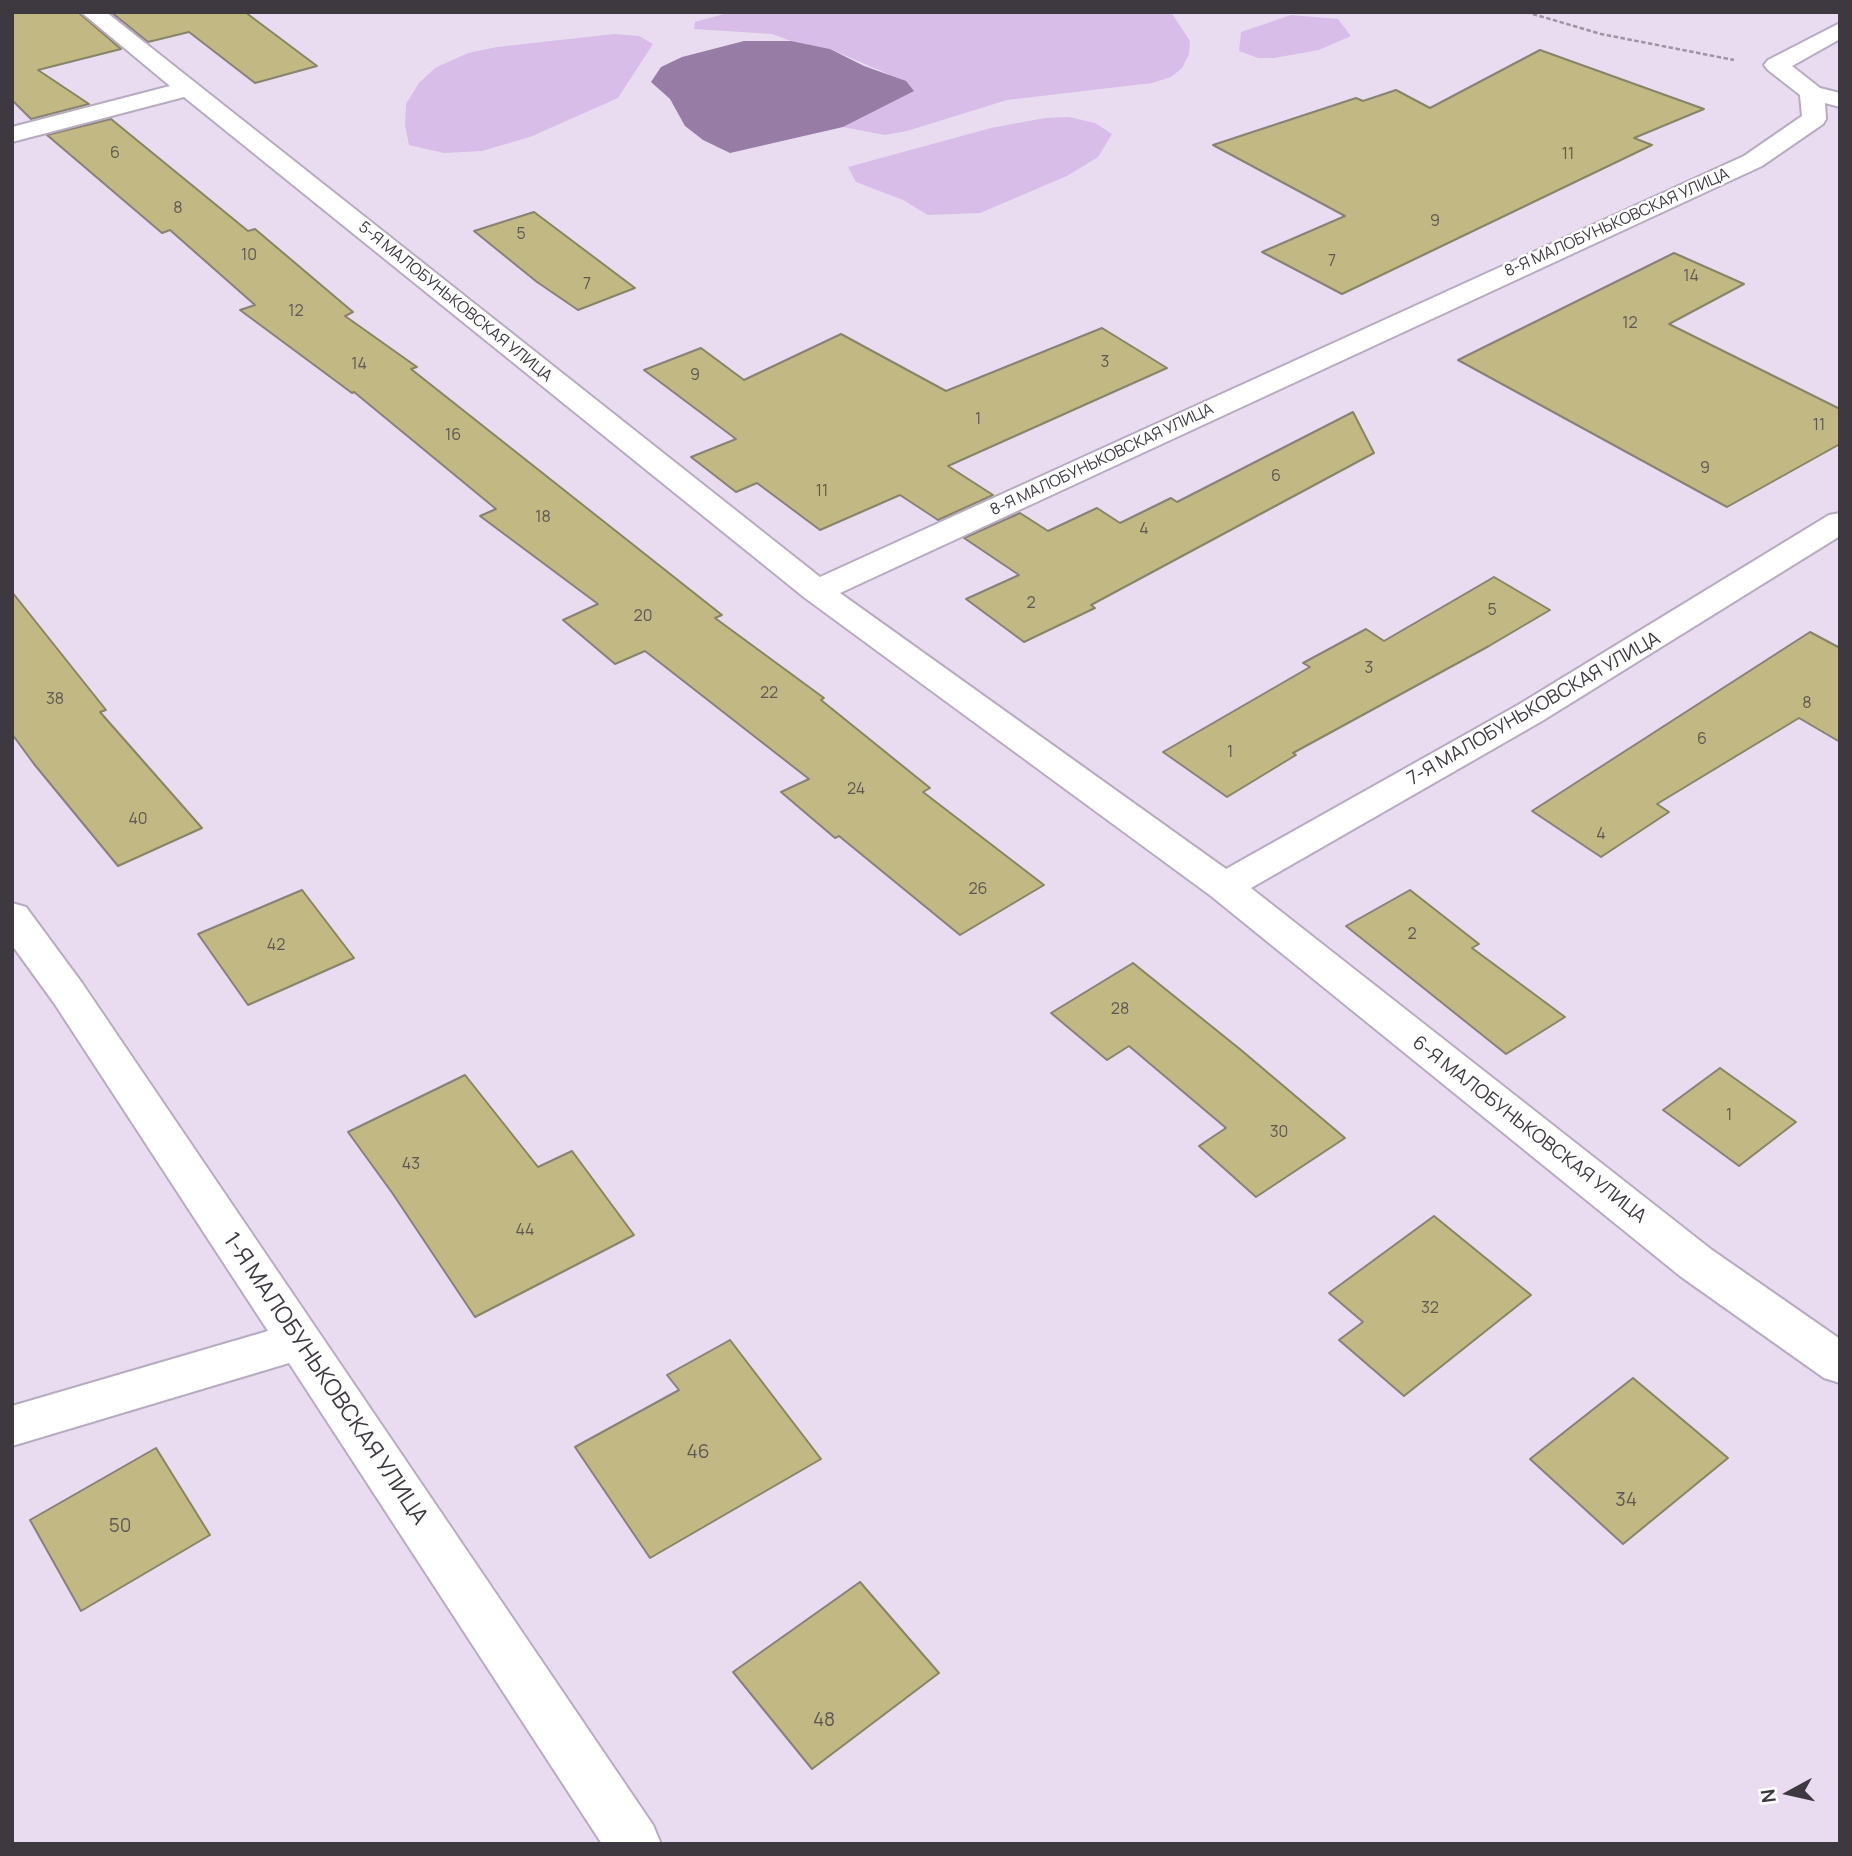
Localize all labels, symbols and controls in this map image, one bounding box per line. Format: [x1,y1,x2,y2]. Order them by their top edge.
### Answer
house number: 6 [110,144,120,164]
house number: 11 [1562,145,1574,165]
street label: 8-Я МАЛОБУНЬКОВСКАЯ УЛИЦА [1502,165,1732,281]
house number: 8 [173,199,183,219]
house number: 9 [1430,212,1440,232]
street label: 5-Я МАЛОБУНЬКОВСКАЯ УЛИЦА [354,218,556,386]
house number: 5 [516,225,526,245]
house number: 10 [241,246,257,266]
house number: 7 [1328,252,1336,272]
house number: 14 [1683,267,1699,287]
house number: 7 [583,275,591,295]
house number: 12 [288,302,304,322]
house number: 12 [1622,314,1638,334]
house number: 3 [1101,353,1109,373]
house number: 14 [351,355,367,375]
house number: 9 [690,366,700,386]
street label: 8-Я МАЛОБУНЬКОВСКАЯ УЛИЦА [987,400,1217,520]
house number: 1 [975,410,981,430]
house number: 11 [1813,416,1825,436]
house number: 16 [445,426,461,446]
house number: 9 [1700,459,1710,479]
house number: 6 [1271,467,1281,487]
house number: 11 [816,482,828,502]
house number: 18 [535,508,551,528]
house number: 4 [1139,520,1149,540]
house number: 2 [1026,594,1036,614]
house number: 5 [1487,601,1497,621]
house number: 20 [634,607,652,627]
street label: 7-Я МАЛОБУНЬКОВСКАЯ УЛИЦА [1404,627,1664,791]
house number: 3 [1365,659,1373,679]
house number: 22 [760,684,778,704]
house number: 38 [46,690,64,710]
house number: 8 [1802,694,1812,714]
house number: 6 [1697,730,1707,750]
house number: 1 [1227,743,1233,763]
house number: 24 [847,780,865,800]
house number: 40 [128,810,148,830]
house number: 4 [1596,825,1606,845]
house number: 26 [968,880,988,900]
house number: 2 [1407,925,1417,945]
house number: 42 [267,936,285,956]
house number: 28 [1111,1000,1129,1020]
street label: 6-Я МАЛОБУНЬКОВСКАЯ УЛИЦА [1408,1032,1650,1228]
house number: 1 [1726,1106,1732,1126]
house number: 30 [1270,1123,1288,1143]
house number: 43 [402,1155,420,1175]
house number: 44 [515,1221,535,1241]
street label: 1-Я МАЛОБУНЬКОВСКАЯ УЛИЦА [217,1228,433,1530]
house number: 32 [1421,1299,1439,1319]
house number: 46 [687,1442,709,1464]
house number: 34 [1615,1490,1637,1512]
house number: 50 [109,1516,131,1538]
house number: 48 [813,1710,835,1732]
north arrow [1754,1758,1824,1828]
text: N [1754,1787,1782,1804]

